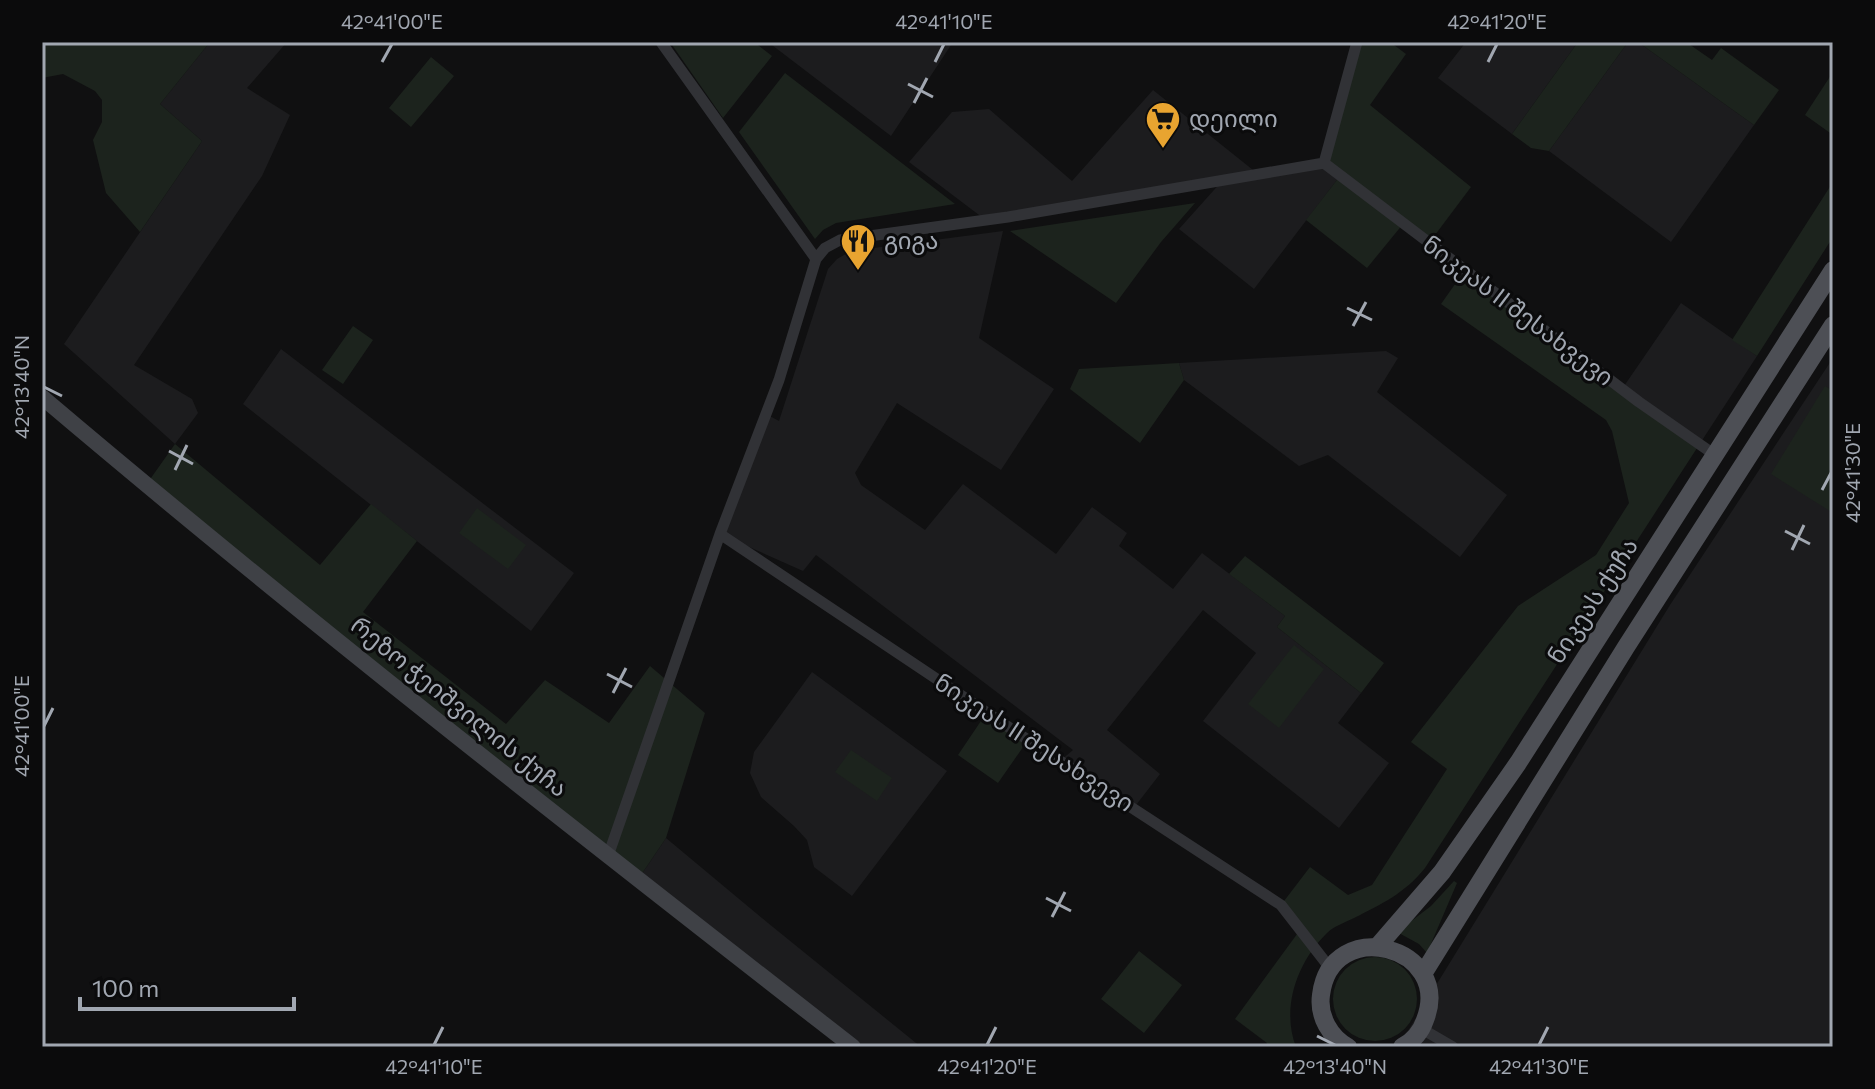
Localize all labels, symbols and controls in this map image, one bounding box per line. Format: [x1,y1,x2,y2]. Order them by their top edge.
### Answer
text: 42°41'00"E [341,9,443,33]
text: 42°41'10"E [895,9,993,33]
text: 42°41'20"E [1447,9,1547,33]
supermarket icon: დეილი [1144,100,1182,150]
place label: დეილი [1189,103,1278,133]
restaurant icon: გიგა [839,222,877,272]
place label: გიგა [884,225,938,255]
street label: ნიკეას II შესახვევი [1417,229,1620,392]
text: 42°13'40"N [9,335,33,439]
text: 42°41'30"E [1840,423,1864,523]
street label: ნიკეას ქუჩა [1540,532,1644,669]
street label: რეზო ჭეიშვილის ქუჩა [345,610,574,803]
street label: ნიკეას II შესახვევი [929,667,1140,818]
text: 42°41'00"E [9,675,33,777]
scale bar [80,961,294,1011]
text: 100 m [92,973,159,1002]
text: 42°41'10"E [385,1054,483,1078]
text: 42°41'20"E [937,1054,1037,1078]
text: 42°13'40"N [1283,1054,1387,1078]
text: 42°41'30"E [1489,1054,1589,1078]

